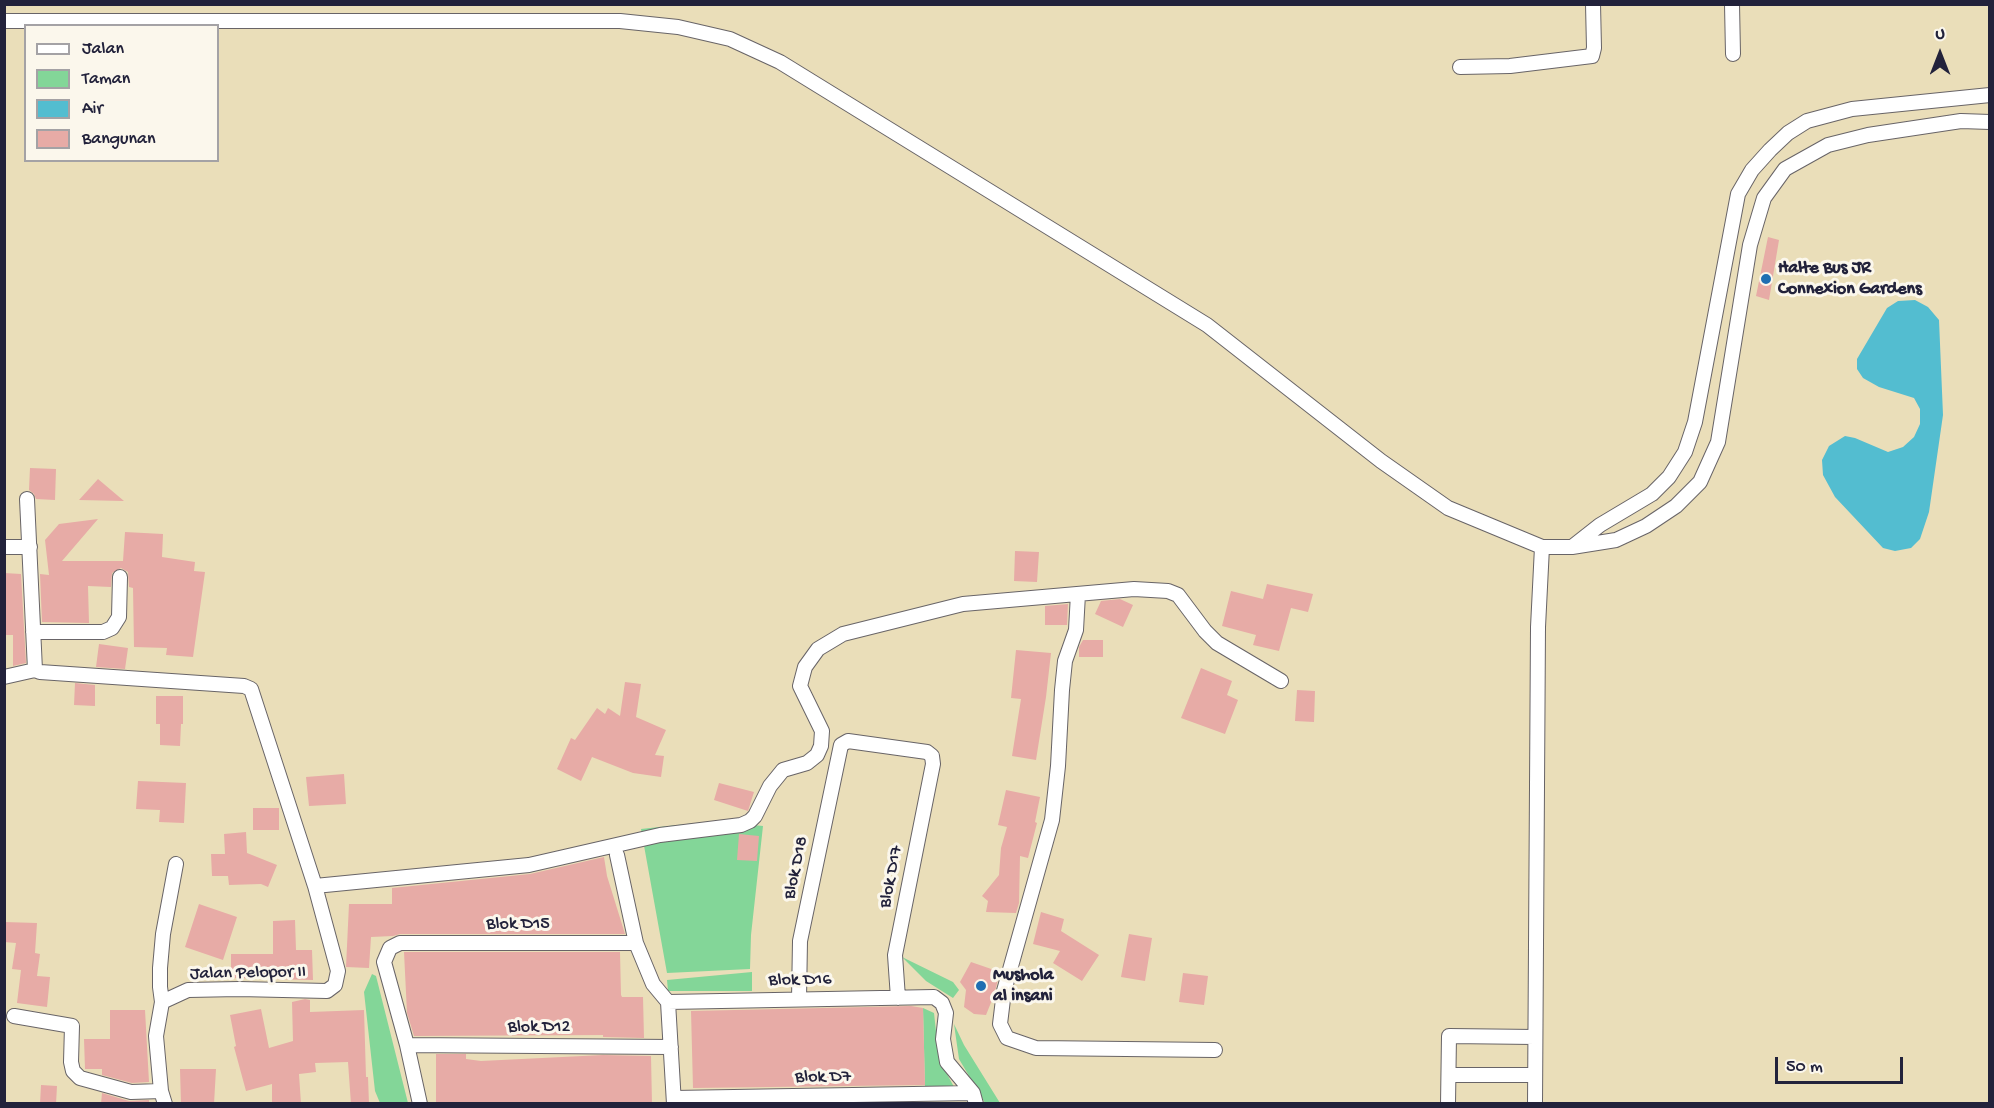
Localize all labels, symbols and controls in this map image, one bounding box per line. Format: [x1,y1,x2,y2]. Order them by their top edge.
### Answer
legend [24,24,219,162]
north arrow [1910,24,1970,84]
text: U [1935,26,1945,45]
text: Jalan [82,39,124,60]
text: Taman [82,69,130,90]
text: Air [82,99,103,120]
text: Bangunan [82,129,156,150]
place label: Halte Bus JR Connexion Gardens [1778,258,1922,300]
marker: Halte Bus JR Connexion Gardens [1759,272,1773,286]
street label: Blok D18 [780,835,814,901]
street label: Blok D17 [875,844,909,910]
street label: Blok D15 [486,914,550,936]
street label: Jalan Pelopor II [190,962,306,986]
place label: Mushola al insani [993,965,1054,1008]
street label: Blok D16 [768,970,832,992]
marker: Mushola al insani [974,979,988,993]
street label: Blok D12 [508,1017,570,1039]
scale bar [1778,1045,1906,1083]
text: 50 m [1786,1057,1823,1078]
street label: Blok D7 [795,1067,851,1089]

